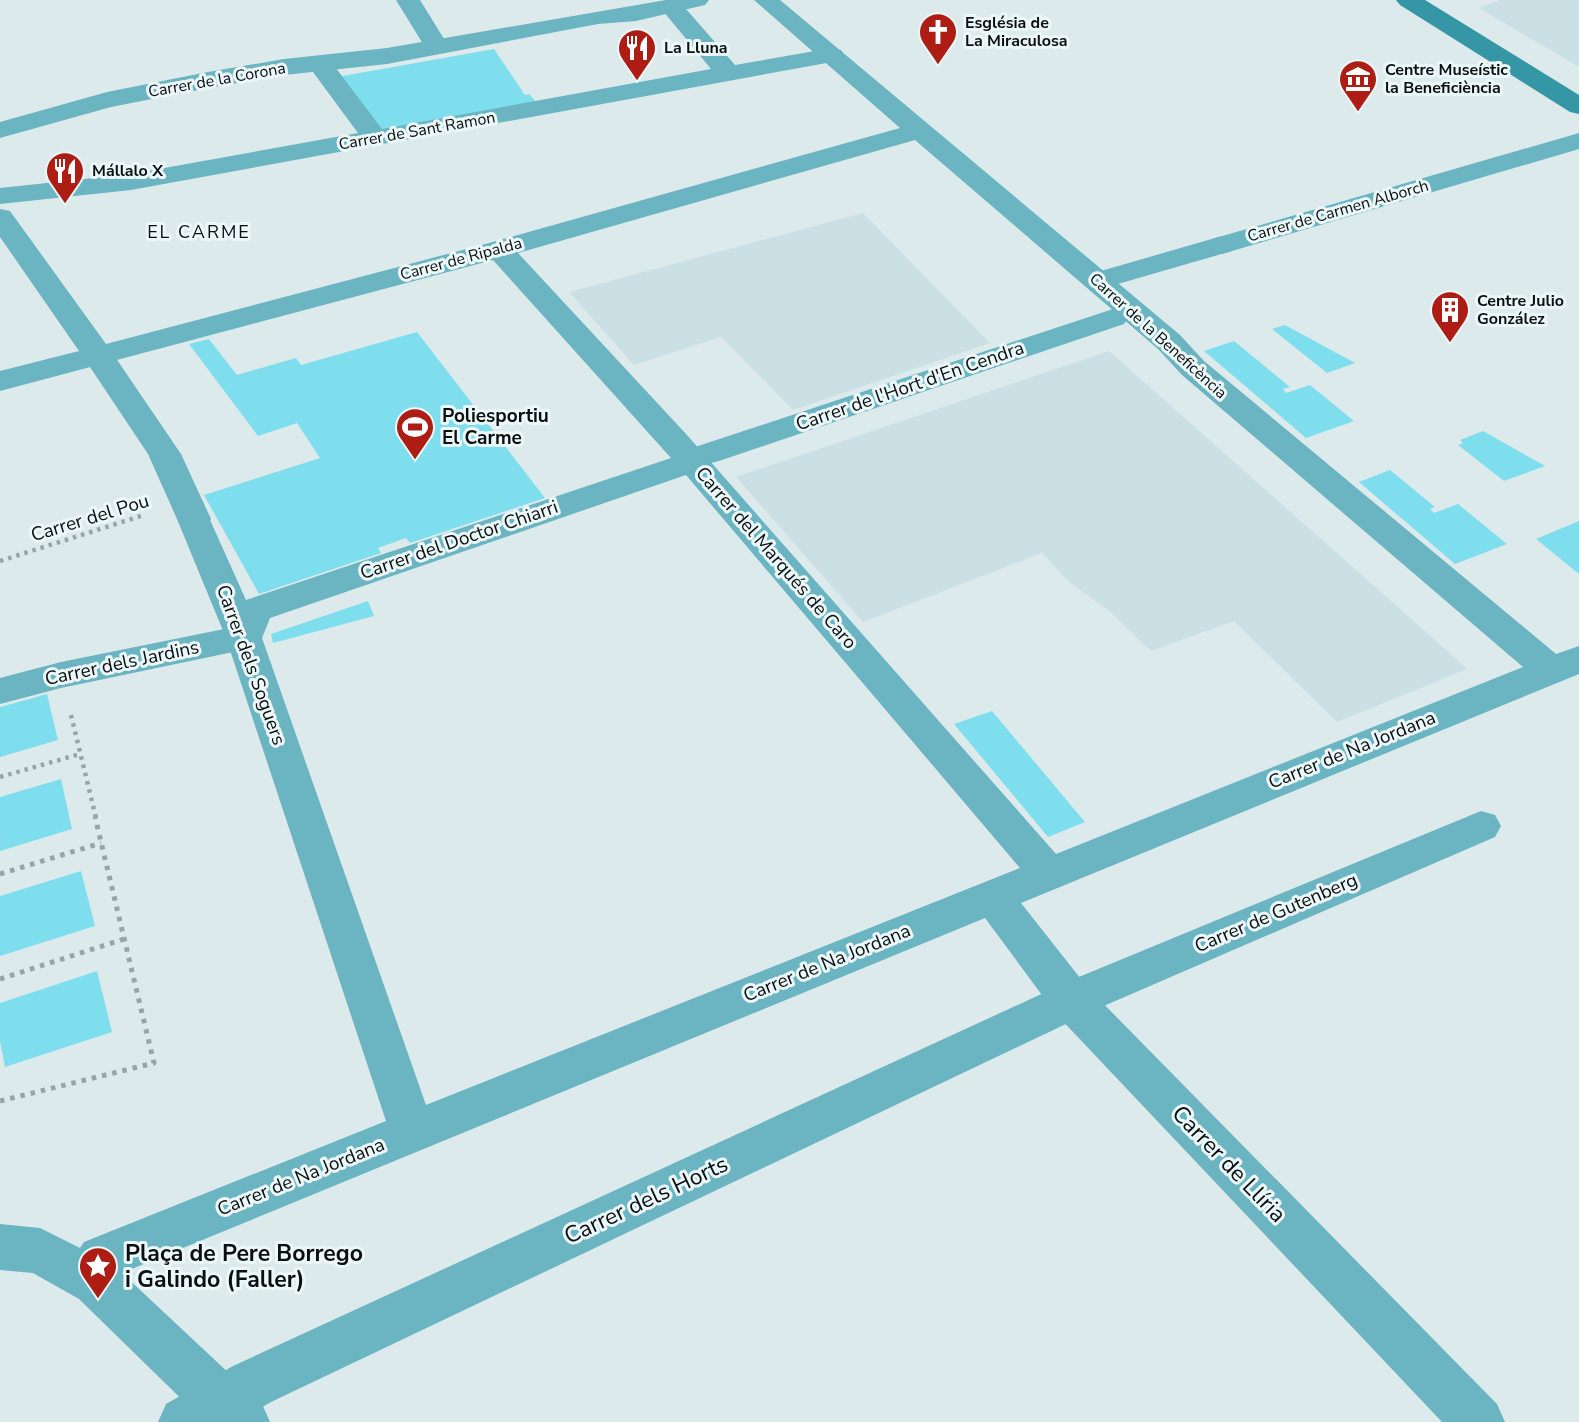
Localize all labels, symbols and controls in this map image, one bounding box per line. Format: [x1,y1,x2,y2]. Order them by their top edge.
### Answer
church icon: Església de La Miraculosa [917,11,959,66]
place label: Església de La Miraculosa [965,12,1068,52]
restaurant icon: La Lluna [616,27,658,82]
place label: La Lluna [664,37,728,59]
street label: Carrer de la Corona [147,57,287,103]
museum icon: Centre Museístic la Beneficiència [1337,58,1379,113]
place label: Centre Museístic la Beneficiència [1385,59,1508,99]
street label: Carrer de Sant Ramon [337,106,497,156]
restaurant icon: Mállalo X [44,150,86,205]
place label: Mállalo X [92,160,163,182]
street label: Carrer de Carmen Alborch [1245,175,1431,247]
district label: EL CARME [147,220,251,244]
street label: Carrer de Ripalda [398,232,524,286]
street label: Carrer de la Beneficència [1084,268,1232,404]
building icon: Centre Julio González [1429,289,1471,344]
place label: Centre Julio González [1477,290,1564,330]
street label: Carrer de l'Hort d'En Cendra [792,335,1028,437]
place label: Poliesportiu El Carme [442,403,549,451]
sports icon: Poliesportiu El Carme [394,406,436,461]
street label: Carrer del Marqués de Caro [689,461,863,655]
street label: Carrer del Pou [28,488,152,548]
street label: Carrer del Doctor Chiarri [357,494,561,586]
street label: Carrer dels Soguers [210,581,292,749]
street label: Carrer dels Jardins [43,634,201,692]
street label: Carrer de Na Jordana [1264,705,1440,795]
street label: Carrer de Gutenberg [1190,867,1362,959]
street label: Carrer de Na Jordana [739,918,915,1008]
street label: Carrer de Llíria [1165,1099,1293,1229]
street label: Carrer de Na Jordana [213,1132,389,1222]
street label: Carrer dels Horts [559,1148,733,1252]
place label: Plaça de Pere Borrego i Galindo (Faller) [125,1238,363,1295]
place icon: Plaça de Pere Borrego i Galindo (Faller) [77,1245,119,1300]

